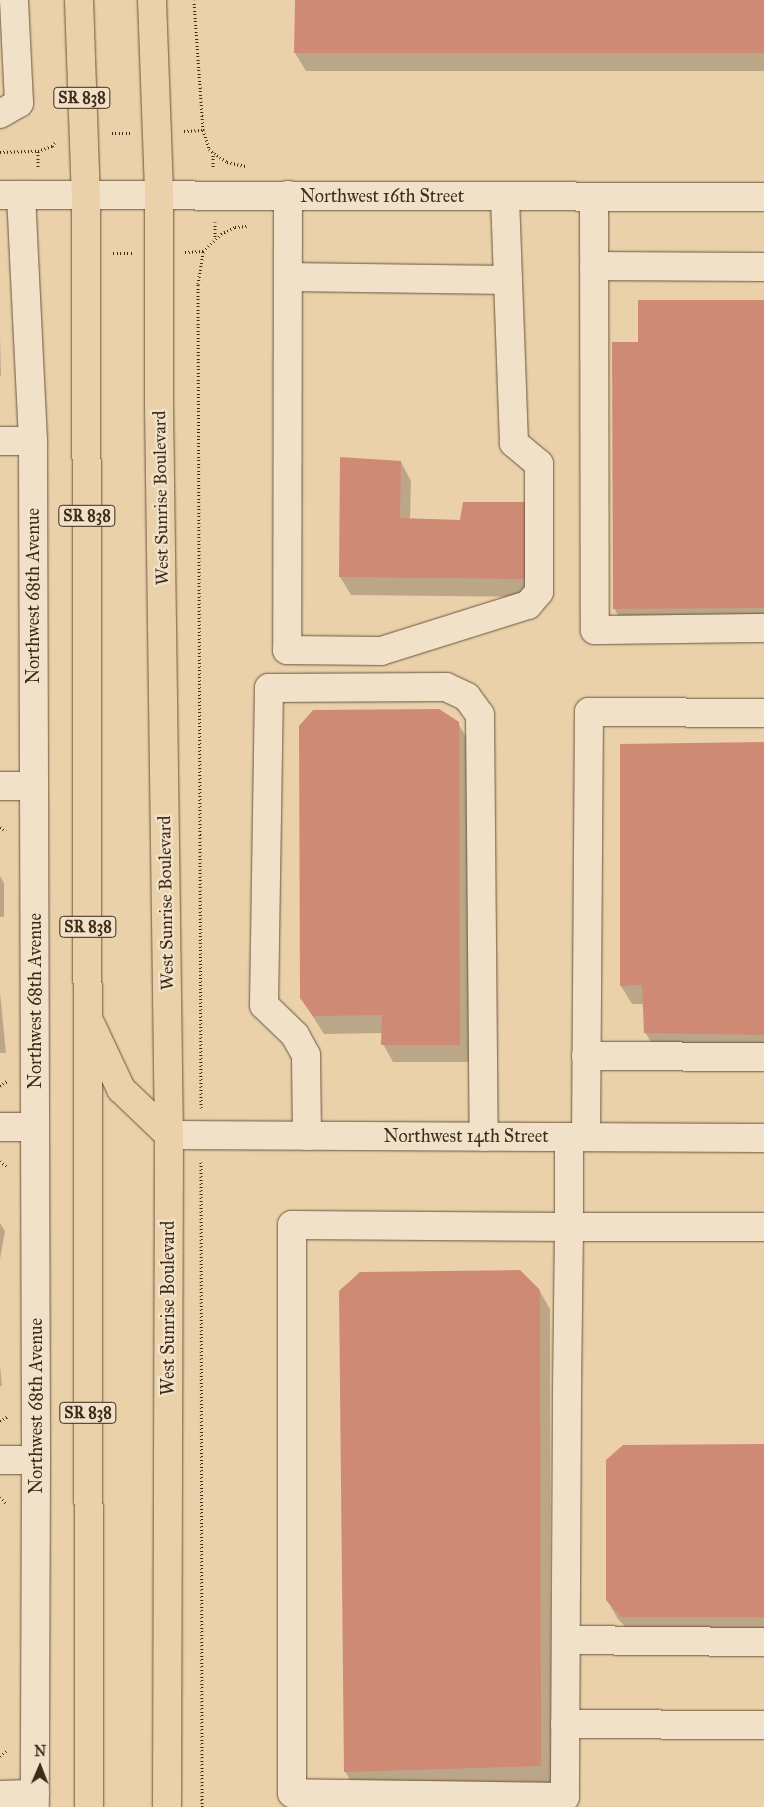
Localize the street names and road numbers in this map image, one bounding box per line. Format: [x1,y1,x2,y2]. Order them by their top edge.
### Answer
road number: SR 838 [53,85,111,112]
street label: Northwest 16th Street [300,185,464,207]
street label: West Sunrise Boulevard [149,410,173,586]
road number: SR 838 [58,502,116,530]
street label: Northwest 68th Avenue [22,508,44,684]
street label: West Sunrise Boulevard [154,815,178,991]
street label: Northwest 68th Avenue [24,913,46,1089]
road number: SR 838 [59,914,117,940]
street label: Northwest 14th Street [383,1125,549,1147]
street label: West Sunrise Boulevard [157,1221,179,1395]
street label: Northwest 68th Avenue [25,1318,47,1494]
road number: SR 838 [59,1400,117,1426]

